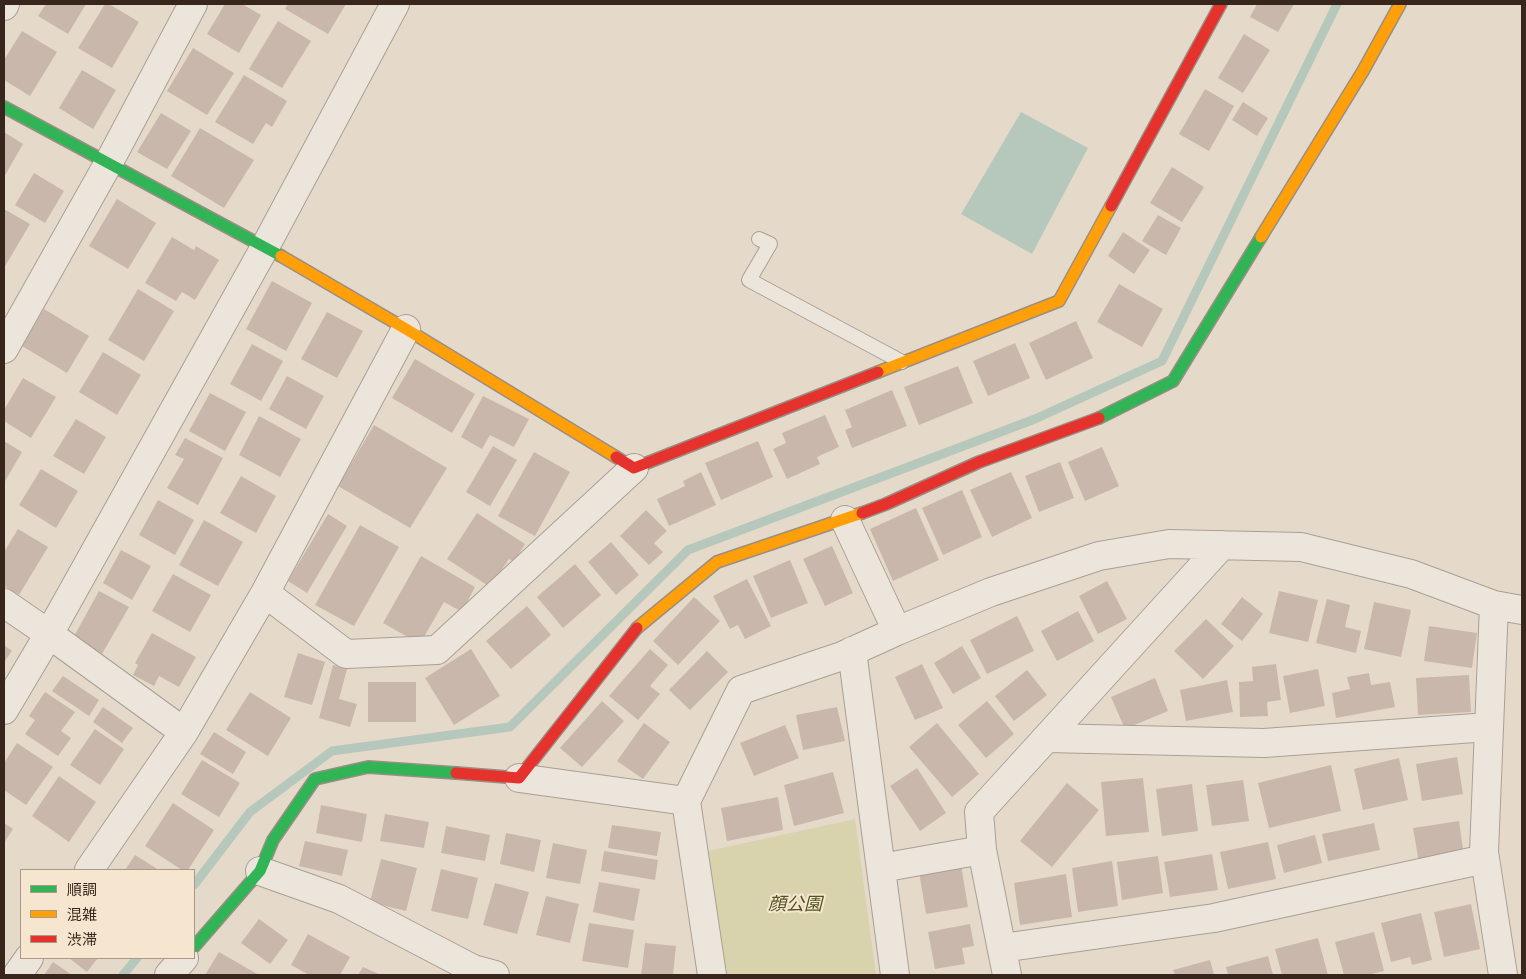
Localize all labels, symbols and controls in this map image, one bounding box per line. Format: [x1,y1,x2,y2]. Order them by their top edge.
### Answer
legend [20,869,195,959]
text: 順調 [67,880,97,899]
park label: 顔公園 [768,894,822,916]
text: 混雑 [67,905,97,924]
text: 渋滞 [67,930,97,949]

